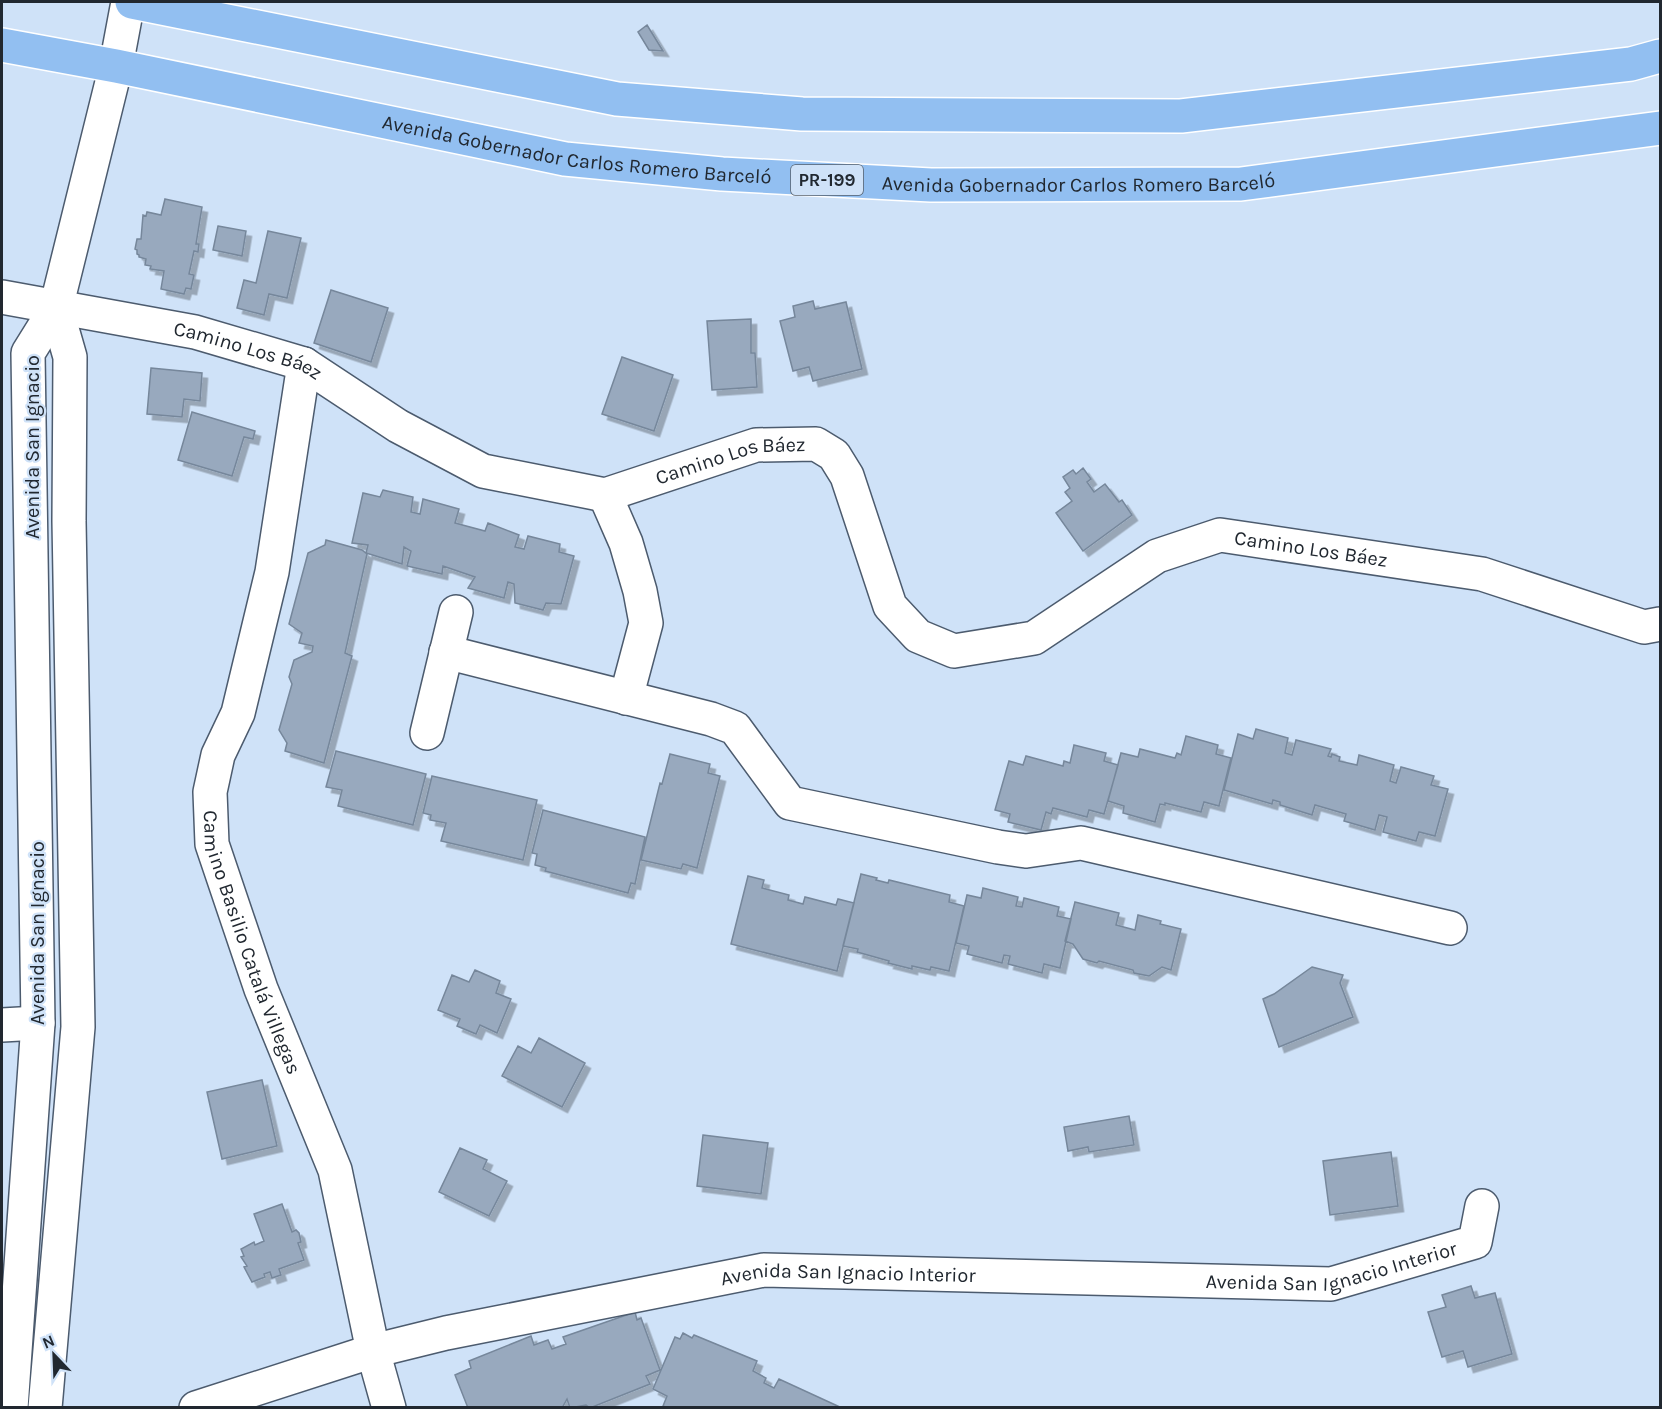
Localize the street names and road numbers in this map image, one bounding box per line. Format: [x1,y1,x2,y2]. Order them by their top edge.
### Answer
street label: Avenida Gobernador Carlos Romero Barceló [380,110,772,188]
road number: PR-199 [791,165,863,195]
street label: Avenida Gobernador Carlos Romero Barceló [881,168,1276,196]
street label: Camino Los Báez [172,317,327,384]
street label: Avenida San Ignacio [21,355,44,539]
street label: Camino Los Báez [653,433,806,489]
street label: Camino Los Báez [1233,526,1389,571]
street label: Camino Basilio Catalá Villegas [199,810,306,1077]
street label: Avenida San Ignacio [26,841,49,1025]
street label: Avenida San Ignacio Interior [1205,1236,1460,1296]
street label: Avenida San Ignacio Interior [718,1258,977,1290]

